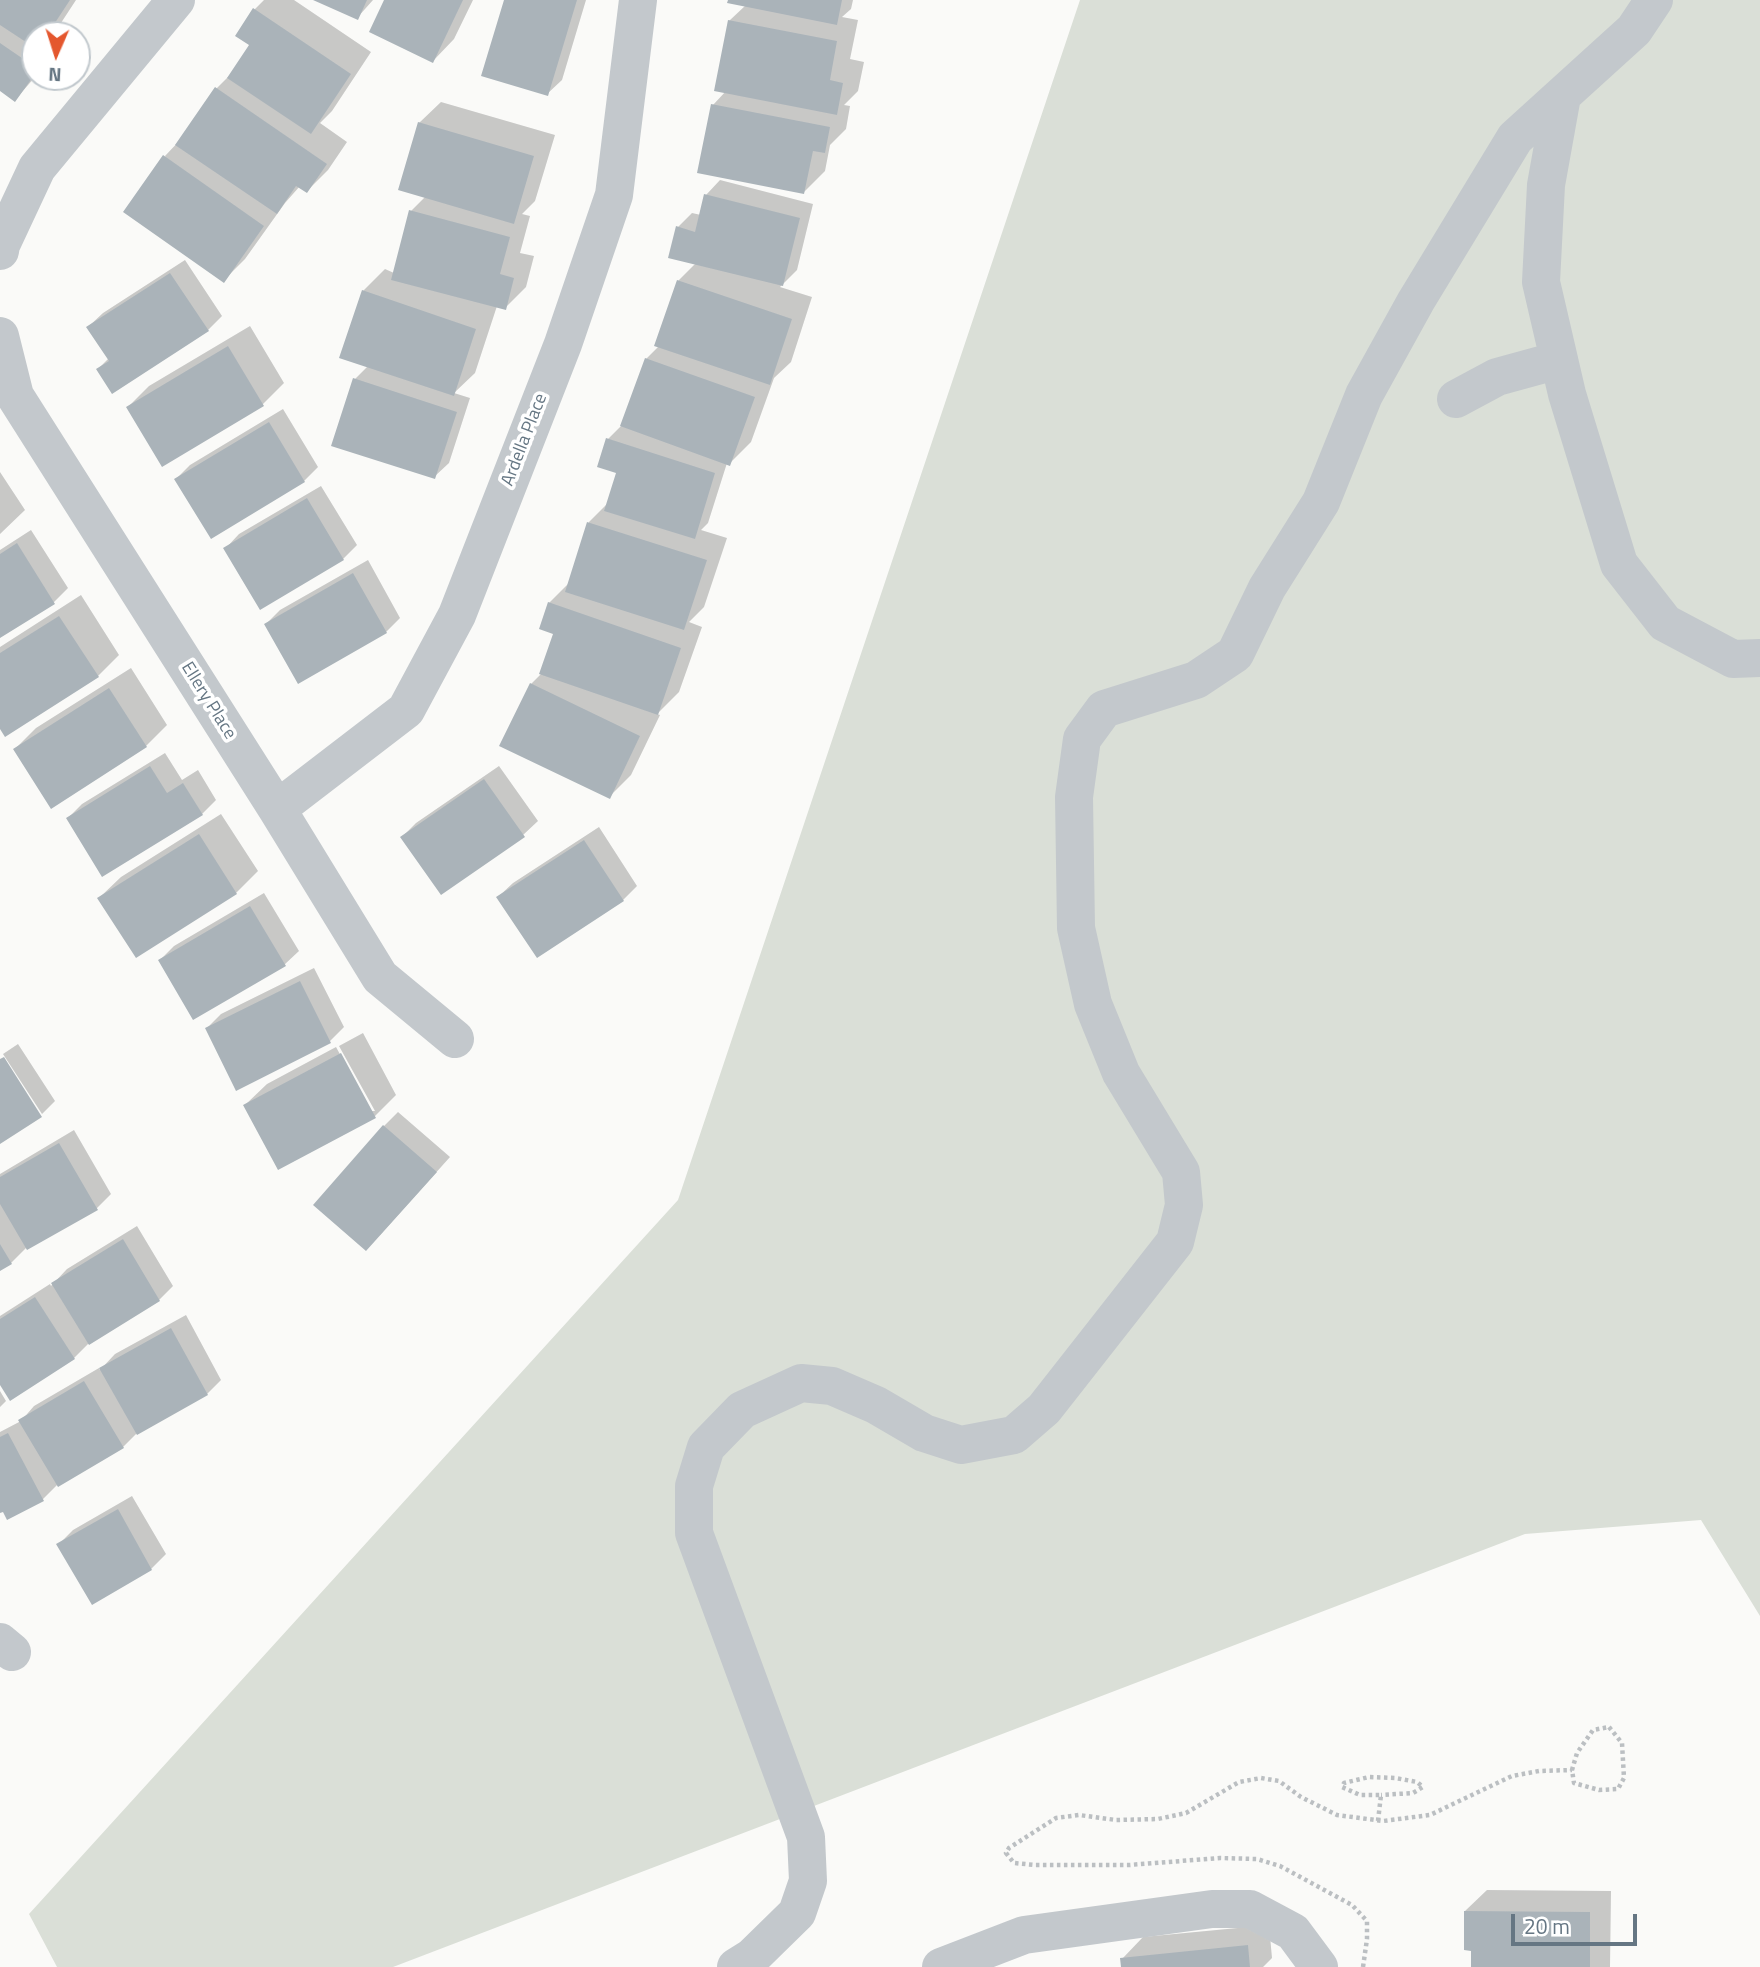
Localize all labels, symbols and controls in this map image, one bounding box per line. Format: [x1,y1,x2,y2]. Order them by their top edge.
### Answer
north arrow [21,21,91,91]
text: N [48,61,62,90]
street label: Ardella Place [497,391,553,489]
street label: Ellery Place [176,658,240,744]
scale bar [1515,1900,1641,1944]
text: 20 m [1524,1910,1570,1942]

